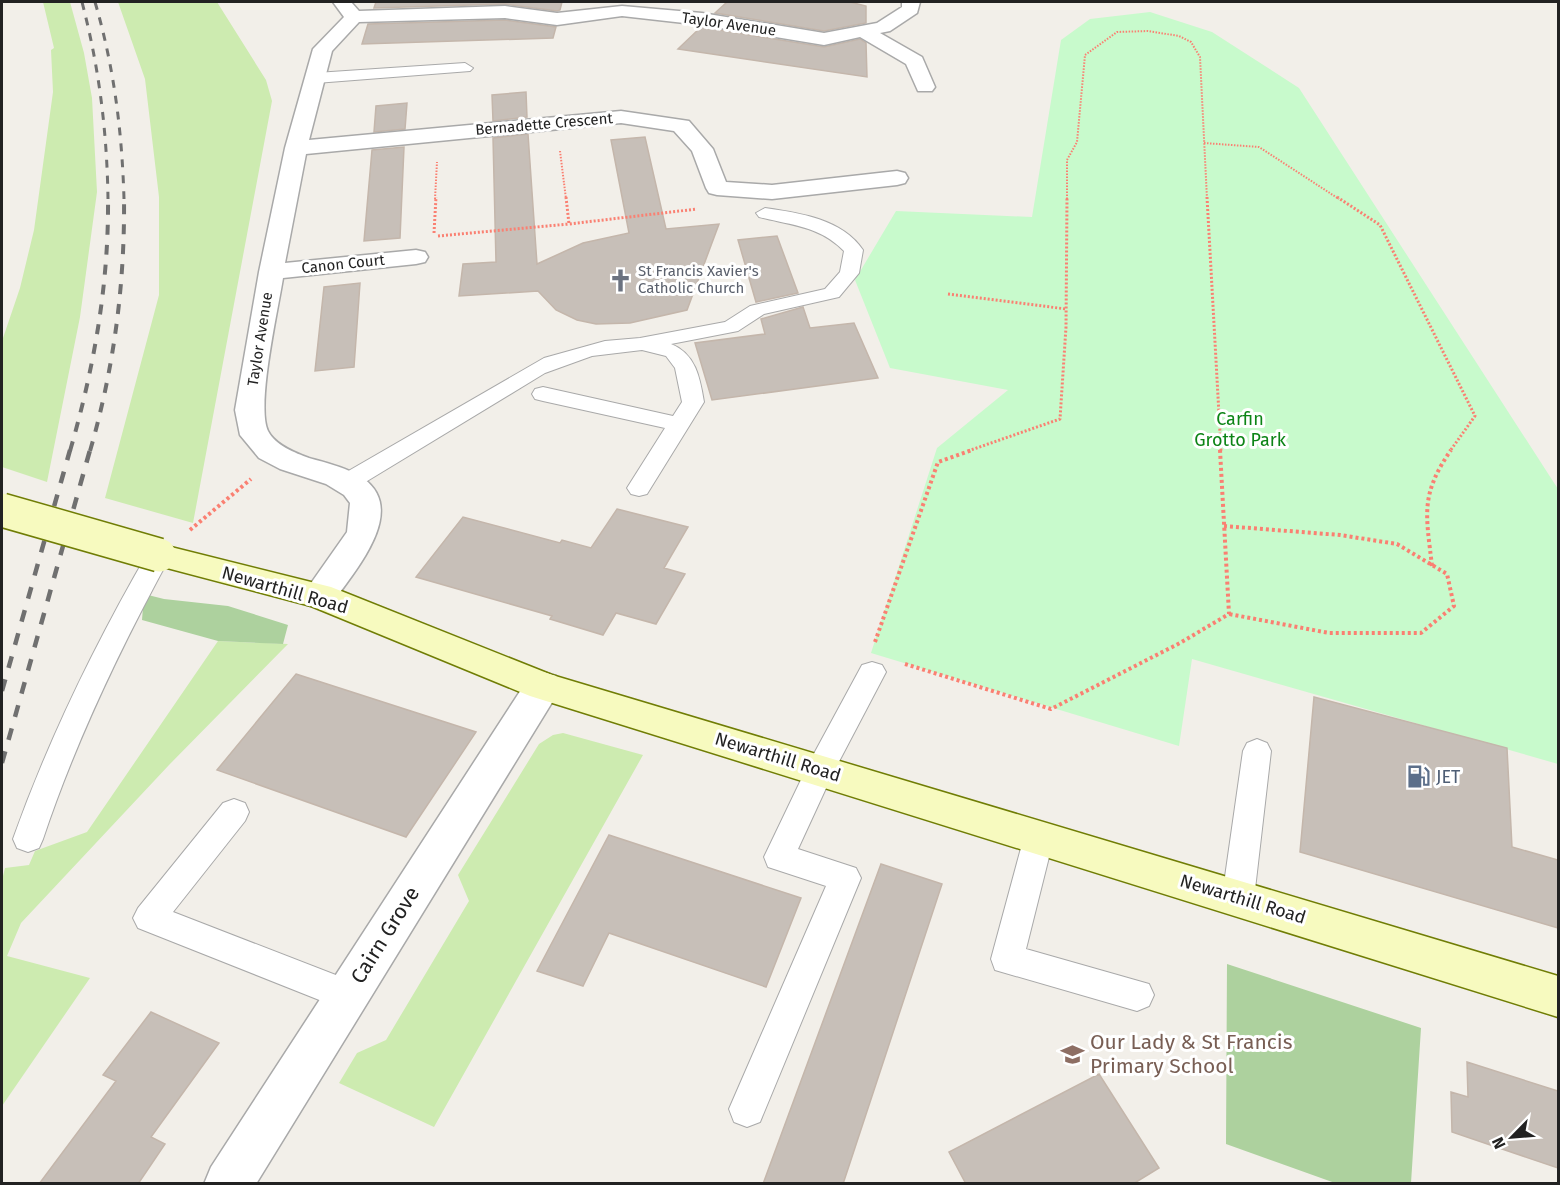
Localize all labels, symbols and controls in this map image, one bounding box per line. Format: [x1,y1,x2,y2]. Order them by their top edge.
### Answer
street label: Taylor Avenue [681,8,777,40]
street label: Bernadette Crescent [475,109,614,139]
street label: Canon Court [301,251,386,277]
place label: St Francis Xavier's Catholic Church [638,262,759,297]
church icon: St Francis Xavier's Catholic Church [607,267,633,293]
street label: Taylor Avenue [244,291,276,387]
park label: Carfin Grotto Park [1194,408,1287,451]
street label: Newarthill Road [219,561,351,619]
street label: Newarthill Road [712,727,844,787]
fuel station icon: JET [1405,764,1431,790]
place label: JET [1436,766,1461,788]
street label: Newarthill Road [1177,869,1309,929]
street label: Cairn Grove [345,882,425,988]
place label: Our Lady & St Francis Primary School [1090,1029,1293,1079]
school or university icon: Our Lady & St Francis Primary School [1059,1041,1085,1067]
north arrow [1482,1107,1542,1167]
text: N [1488,1134,1510,1152]

